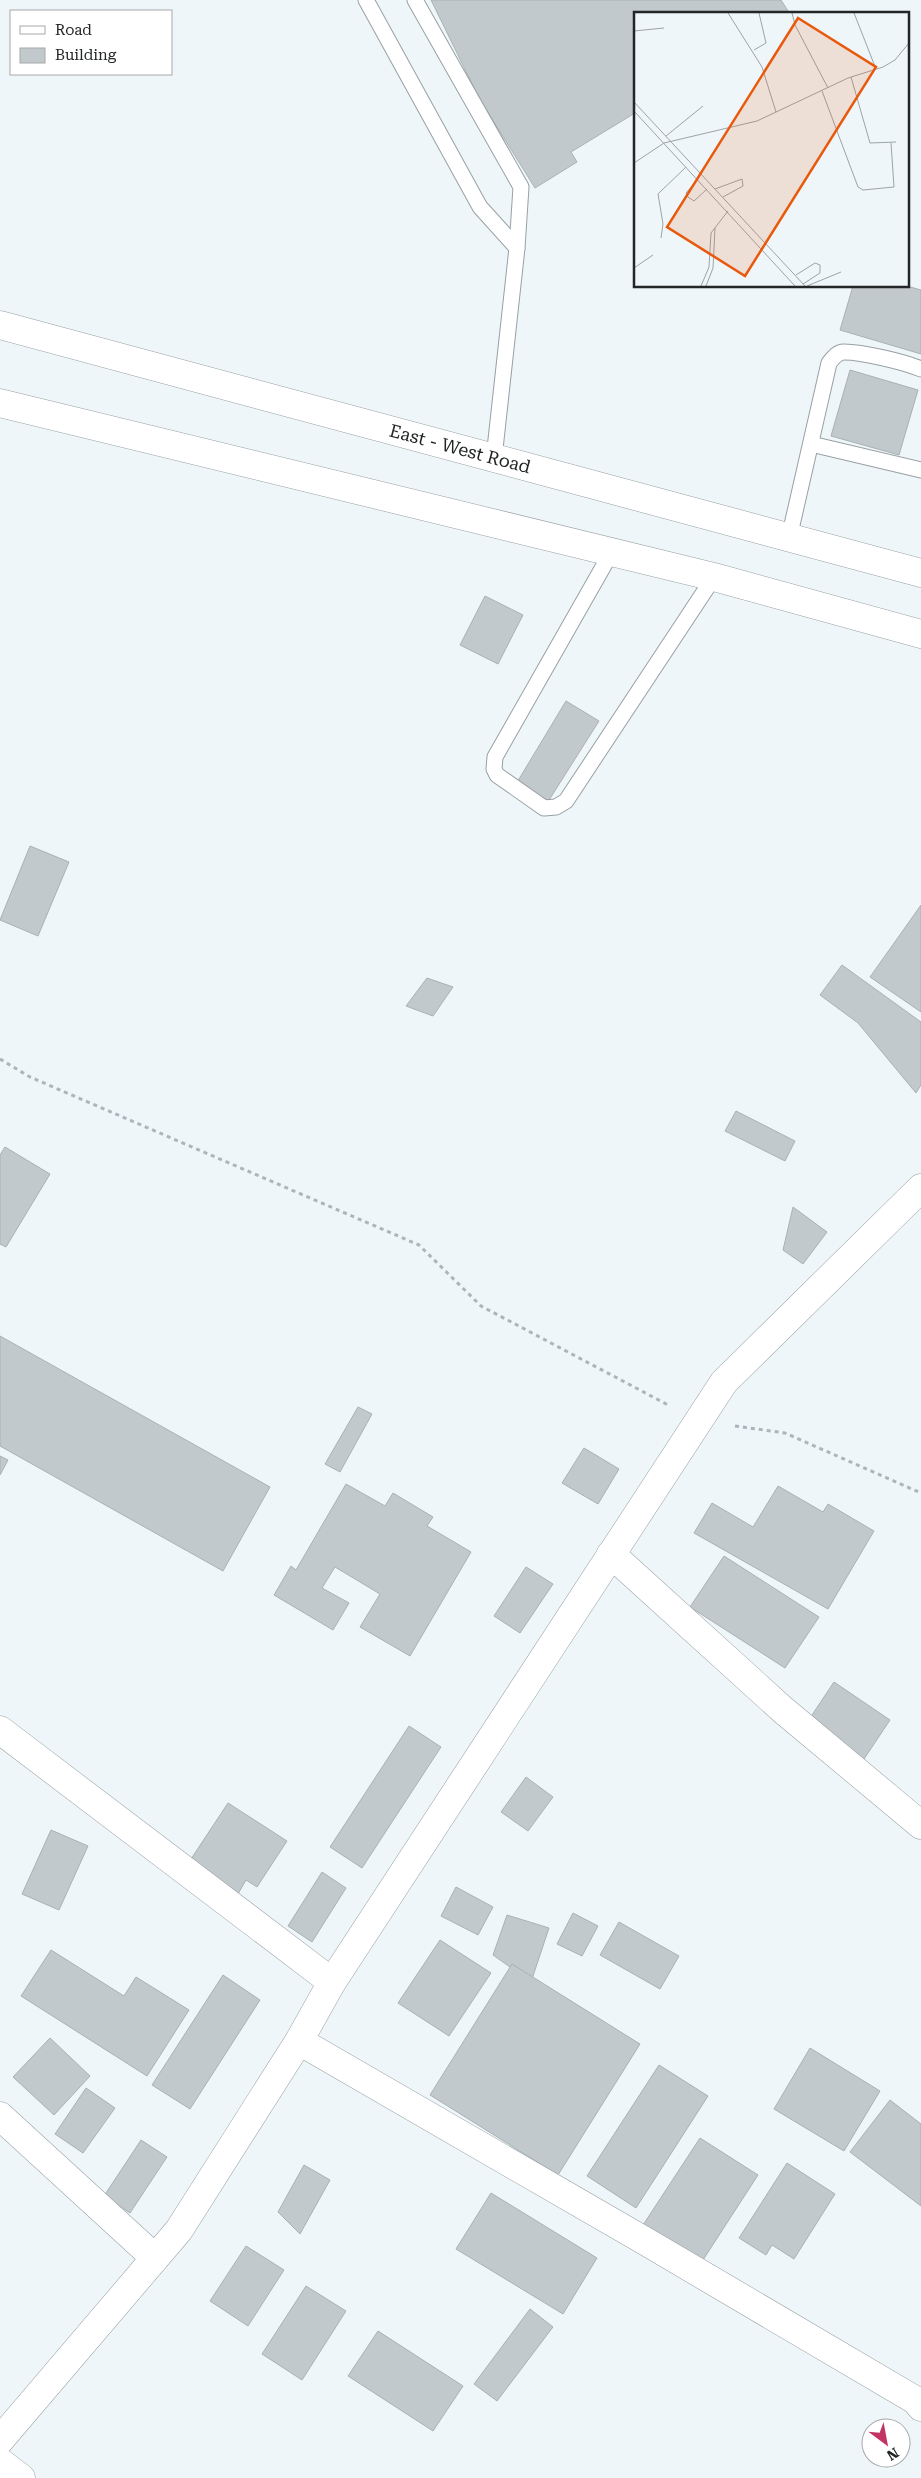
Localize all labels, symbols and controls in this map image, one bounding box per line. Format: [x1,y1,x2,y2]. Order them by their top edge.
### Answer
legend [10,10,172,75]
inset map [634,12,908,288]
text: Road [55,21,92,39]
text: Building [55,46,117,64]
street label: East - West Road [387,420,533,478]
north arrow [861,2418,911,2468]
text: N [884,2444,902,2464]

